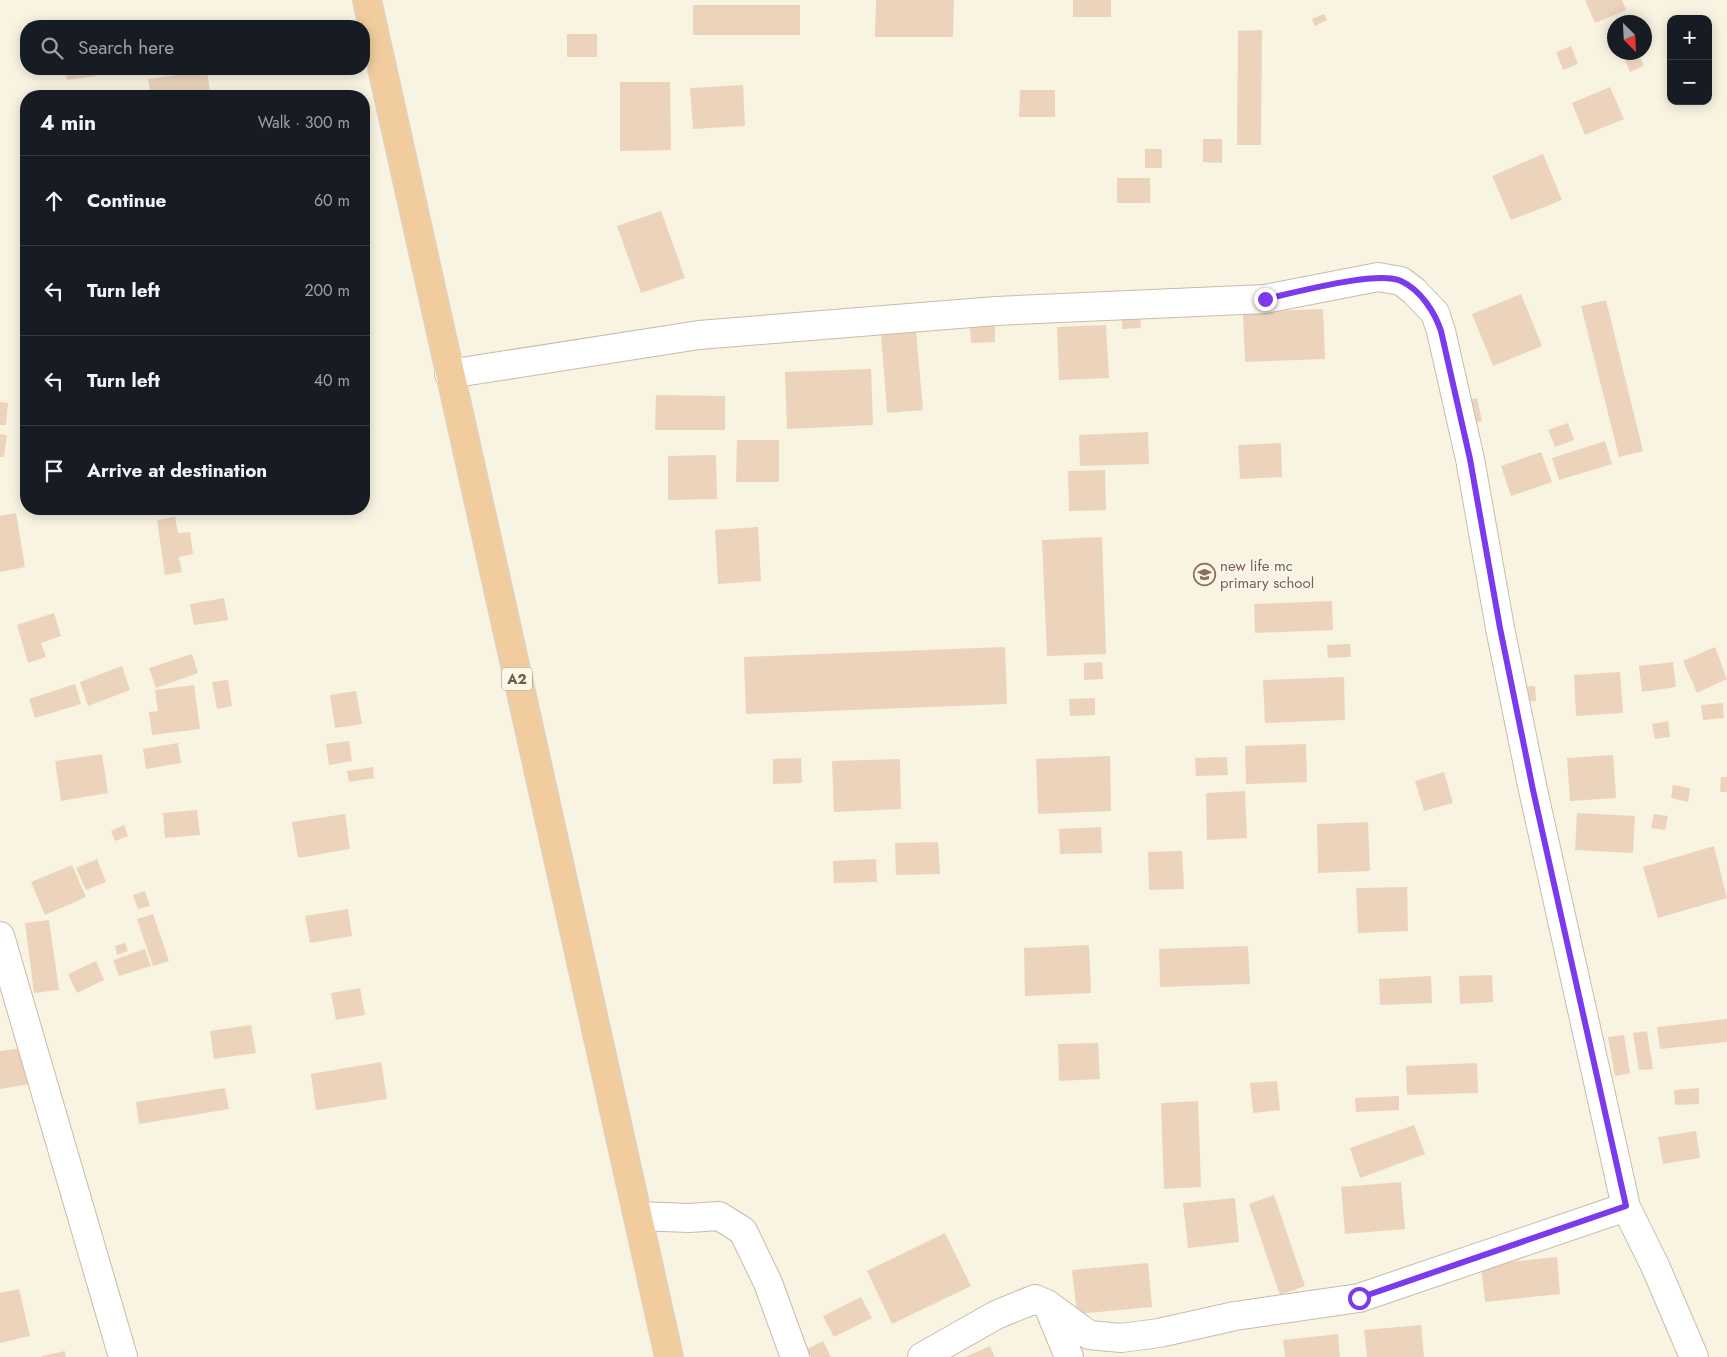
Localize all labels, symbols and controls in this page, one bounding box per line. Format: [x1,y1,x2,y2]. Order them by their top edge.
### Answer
north arrow [1607,15,1652,60]
map controls [1667,15,1712,105]
button: + [1667,15,1712,60]
search box [20,20,370,75]
icon: search [38,34,66,62]
text: Search here [78,34,174,61]
button: − [1667,60,1712,105]
text: 4 min [40,108,96,138]
text: Walk · 300 m [258,111,350,134]
icon: ahead [40,187,68,215]
text: Continue [87,187,166,214]
text: 60 m [314,189,350,212]
icon: left [40,277,68,305]
text: Turn left [87,277,160,304]
text: 200 m [304,279,350,302]
route end [1254,288,1277,311]
icon: left [40,367,68,395]
text: Turn left [87,367,160,394]
text: 40 m [314,369,350,392]
icon: arrive [40,457,68,485]
text: Arrive at destination [87,457,267,484]
place label: new life mc primary school [1220,555,1314,594]
school or university icon: new life mc primary school [1192,563,1216,587]
road number: A2 [502,668,532,691]
route start [1348,1287,1371,1310]

